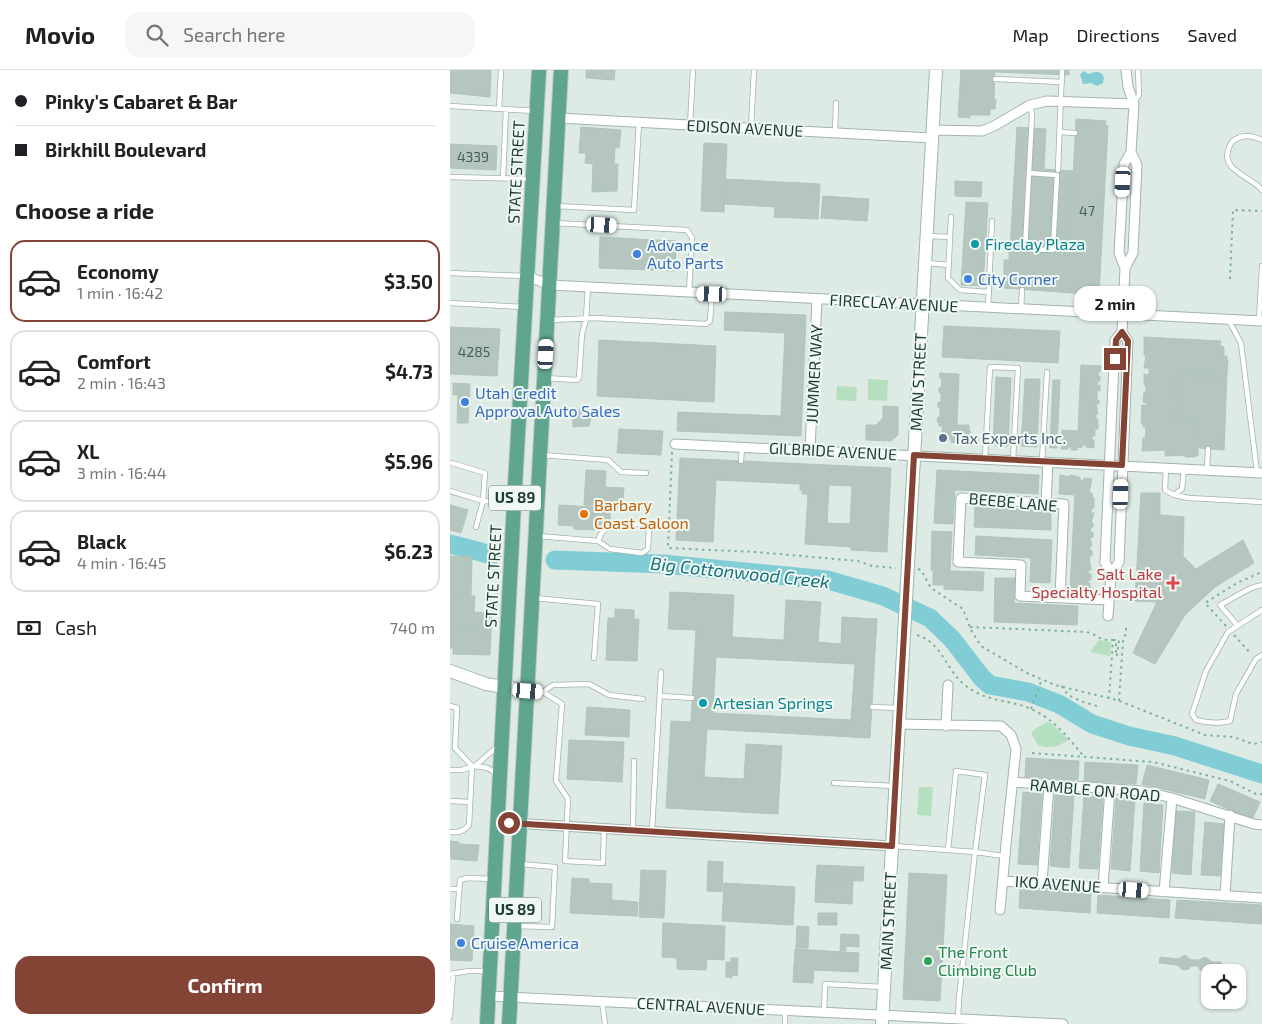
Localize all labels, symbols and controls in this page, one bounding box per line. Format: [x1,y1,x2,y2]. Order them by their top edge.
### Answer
search box [125,12,475,57]
text: Movio [25,20,95,49]
icon: search [143,21,171,49]
text: Search here [183,23,285,46]
text: Map [1012,24,1049,46]
text: Directions [1077,24,1160,46]
text: Saved [1188,24,1237,46]
text: Pinky's Cabaret & Bar [45,90,237,113]
street label: EDISON AVENUE [686,115,804,140]
street label: STATE STREET [503,120,528,224]
text: Birkhill Boulevard [45,138,206,161]
house number: 4339 [457,148,489,165]
car [1114,167,1131,197]
text: Choose a ride [15,197,154,223]
house number: 47 [1079,202,1095,219]
car [586,217,617,233]
place label: Fireclay Plaza [985,234,1085,253]
place label: Advance Auto Parts [647,235,724,272]
marker: Fireclay Plaza [969,238,981,250]
marker: Advance Auto Parts [631,248,643,260]
icon: car [17,259,62,304]
text: Economy [77,260,159,283]
place label: City Corner [978,269,1058,288]
text: $3.50 [384,270,433,293]
marker: City Corner [962,273,974,285]
text: 1 min · 16:42 [77,283,163,302]
car [696,286,727,302]
callout: 2 min [1074,286,1156,322]
street label: FIRECLAY AVENUE [829,290,959,315]
text: 2 min [1095,294,1135,313]
street label: JUMMER WAY [801,324,826,424]
street label: MAIN STREET [905,332,930,432]
car [537,339,554,369]
house number: 4285 [458,343,490,360]
route end [1104,348,1126,370]
icon: car [17,349,62,394]
text: Comfort [77,350,151,373]
text: $4.73 [385,360,433,383]
text: 2 min · 16:43 [77,373,166,392]
place label: Utah Credit Approval Auto Sales [475,383,621,420]
marker: Utah Credit Approval Auto Sales [459,396,471,408]
place label: Tax Experts Inc. [953,428,1066,447]
marker: Tax Experts Inc. [937,432,949,444]
street label: GILBRIDE AVENUE [768,438,898,463]
icon: car [17,439,62,484]
text: XL [77,440,99,463]
text: $5.96 [384,450,433,473]
text: 3 min · 16:44 [77,463,167,482]
car [1112,479,1129,509]
road number: US 89 [489,486,541,510]
street label: BEEBE LANE [968,488,1058,515]
place label: Barbary Coast Saloon [594,495,689,532]
marker: Barbary Coast Saloon [578,508,590,520]
street label: STATE STREET [480,524,505,628]
icon: car [17,529,62,574]
text: Black [77,530,127,553]
text: $6.23 [384,540,433,563]
water label: Big Cottonwood Creek [649,552,831,592]
text: 4 min · 16:45 [77,553,166,572]
place label: Salt Lake Specialty Hospital [1031,564,1162,601]
marker: Salt Lake Specialty Hospital [1166,576,1180,590]
icon: cash [15,614,43,642]
text: Cash [55,616,97,639]
text: 740 m [390,618,435,637]
car [512,682,543,700]
place label: Artesian Springs [713,693,833,712]
marker: Artesian Springs [697,697,709,709]
street label: RAMBLE ON ROAD [1029,774,1161,805]
route start [498,812,520,834]
street label: MAIN STREET [875,871,900,971]
street label: IKO AVENUE [1014,871,1102,896]
car [1118,881,1149,899]
road number: US 89 [489,898,541,922]
place label: Cruise America [471,933,579,952]
marker: Cruise America [455,937,467,949]
place label: The Front Climbing Club [938,942,1037,979]
marker: The Front Climbing Club [922,955,934,967]
button: Confirm [15,956,435,1014]
map controls [1201,964,1246,1009]
button: locate [1201,964,1246,1009]
street label: CENTRAL AVENUE [636,993,766,1018]

